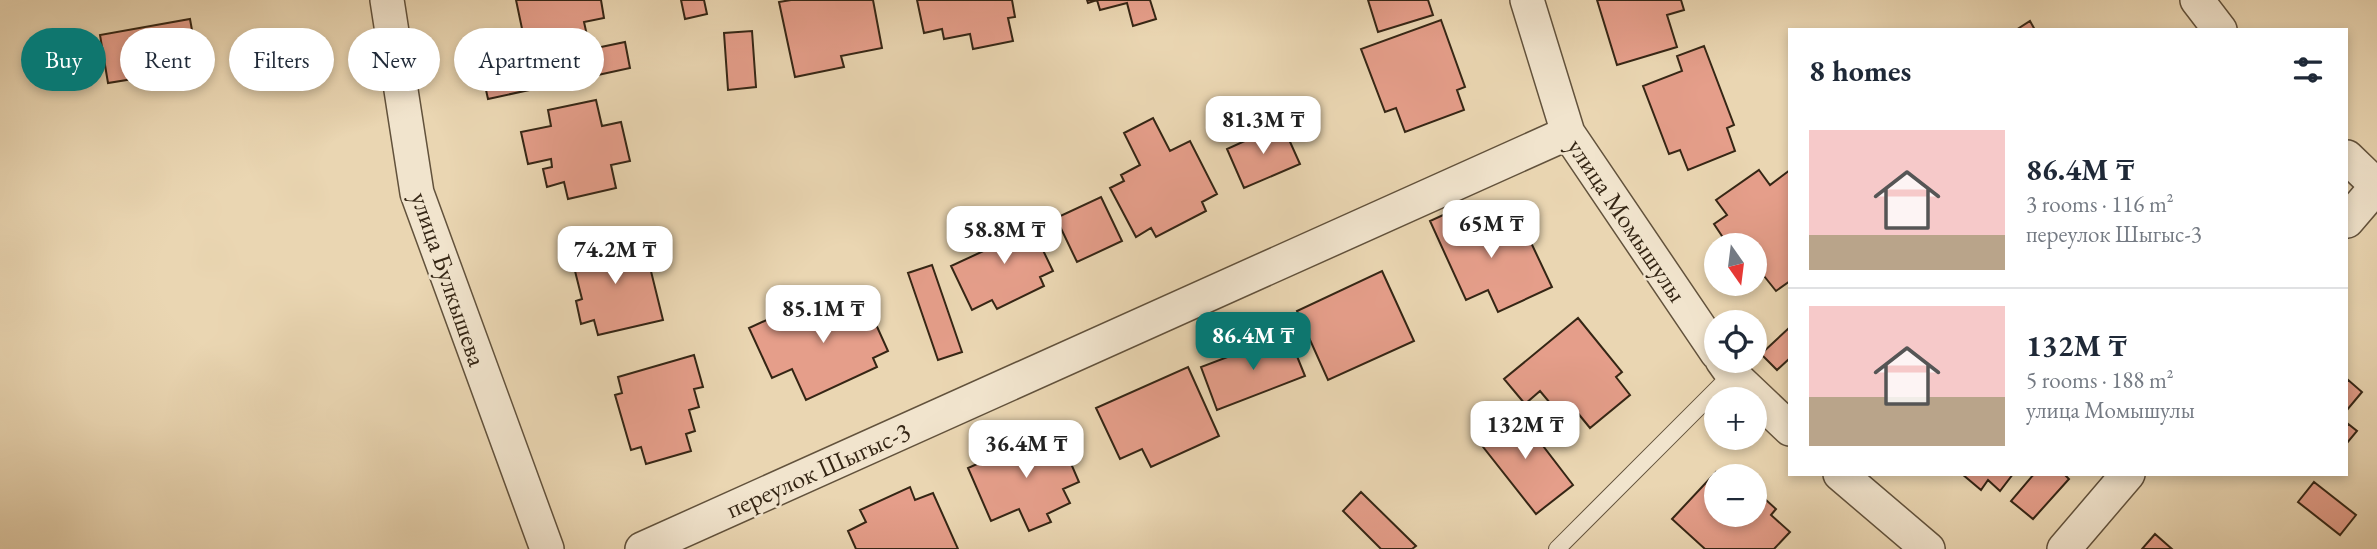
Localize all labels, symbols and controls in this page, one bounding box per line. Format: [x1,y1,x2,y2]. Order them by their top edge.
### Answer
chip: Buy [21,28,106,91]
chip: Rent [120,28,215,91]
chip: Filters [229,28,334,91]
chip: New [348,28,440,91]
chip: Apartment [454,28,604,91]
text: 8 homes [1809,51,1911,90]
icon: filters [2289,51,2327,89]
pin: 81.3M ₸ [1198,96,1328,156]
text: 81.3M ₸ [1222,104,1304,134]
street label: улица Момышулы [1560,131,1694,309]
text: 86.4M ₸ [2026,150,2134,189]
icon: home [1865,158,1949,242]
street label: улица Булкышева [403,187,495,371]
text: 3 rooms · 116 m² [2026,189,2174,219]
pin: 65M ₸ [1442,201,1540,260]
pin: 58.8M ₸ [939,206,1069,266]
text: 65M ₸ [1459,208,1523,238]
text: 58.8M ₸ [963,214,1045,244]
text: переулок Шыгыс-3 [2026,219,2202,249]
pin: 74.2M ₸ [550,226,680,286]
north arrow [1704,233,1768,296]
map controls [1704,233,1767,527]
text: 74.2M ₸ [574,234,656,264]
pin: 85.1M ₸ [758,286,888,345]
text: 85.1M ₸ [782,293,864,323]
button: locate [1704,310,1767,373]
pin: 86.4M ₸ [1188,312,1318,372]
text: 86.4M ₸ [1212,320,1294,350]
text: 132M ₸ [2026,326,2126,365]
icon: home [1865,334,1949,418]
text: 5 rooms · 188 m² [2026,365,2174,395]
button: + [1704,387,1767,450]
text: улица Момышулы [2026,395,2195,425]
pin: 132M ₸ [1468,402,1582,461]
text: 132M ₸ [1486,409,1564,439]
street label: переулок Шыгыс-3 [720,414,916,526]
pin: 36.4M ₸ [961,420,1091,480]
text: 36.4M ₸ [985,428,1067,458]
button: − [1704,464,1767,527]

